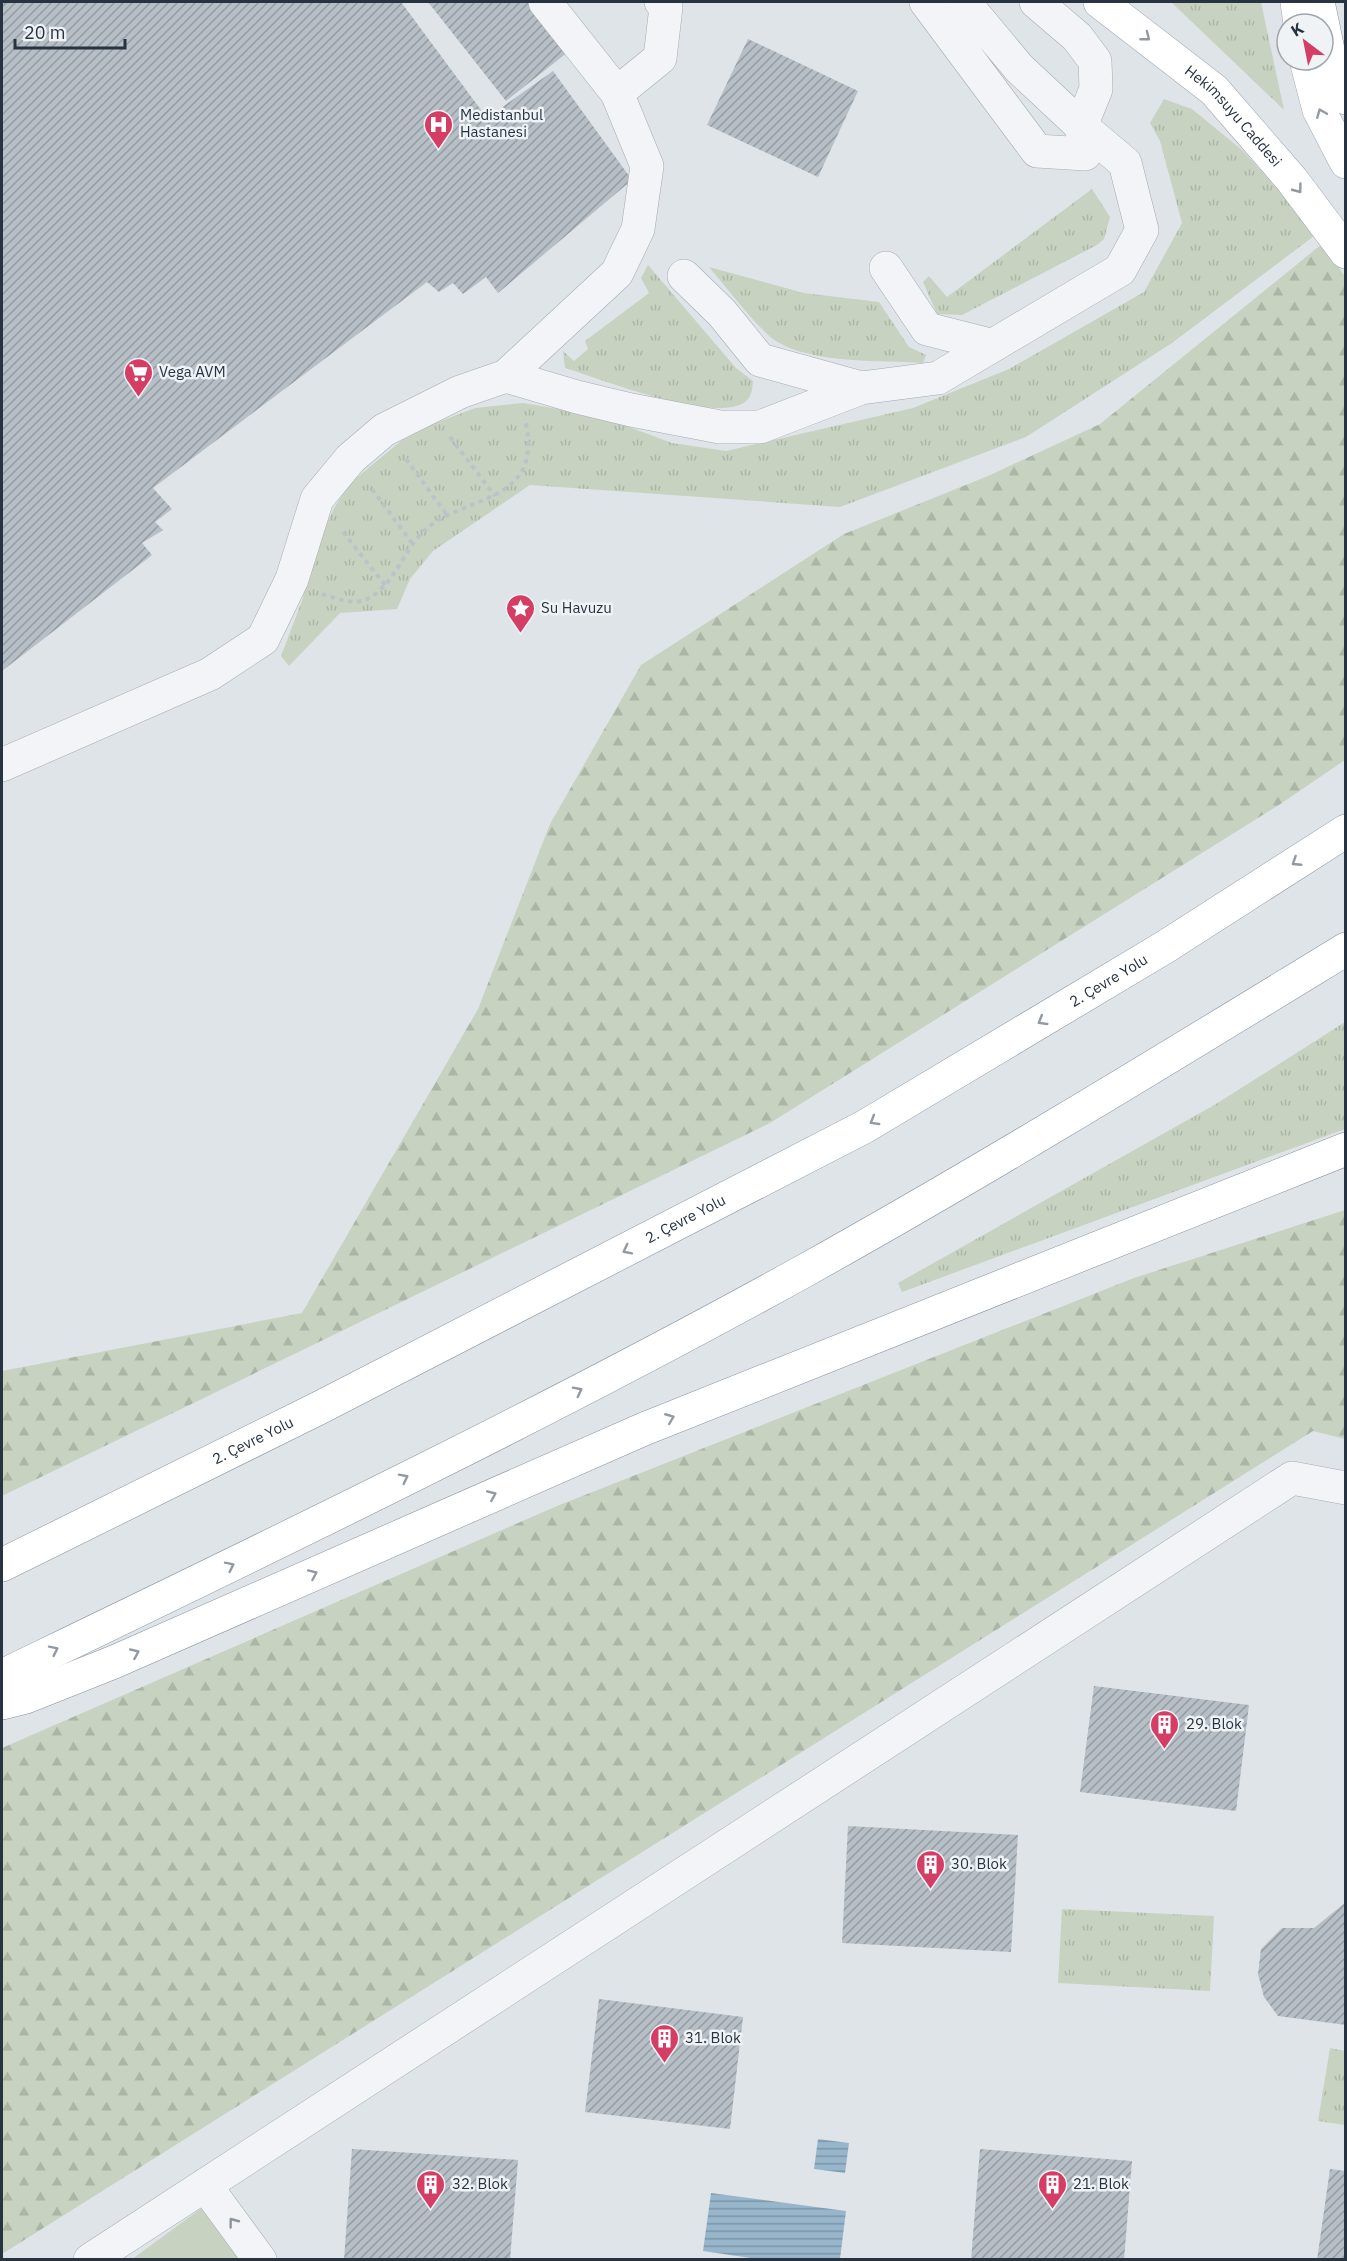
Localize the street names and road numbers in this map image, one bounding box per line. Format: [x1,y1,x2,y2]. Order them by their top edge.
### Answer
street label: Hekimsuyu Caddesi [1181,61,1286,170]
street label: 2. Çevre Yolu [1066,950,1151,1011]
street label: 2. Çevre Yolu [642,1190,729,1247]
street label: 2. Çevre Yolu [209,1412,296,1468]

